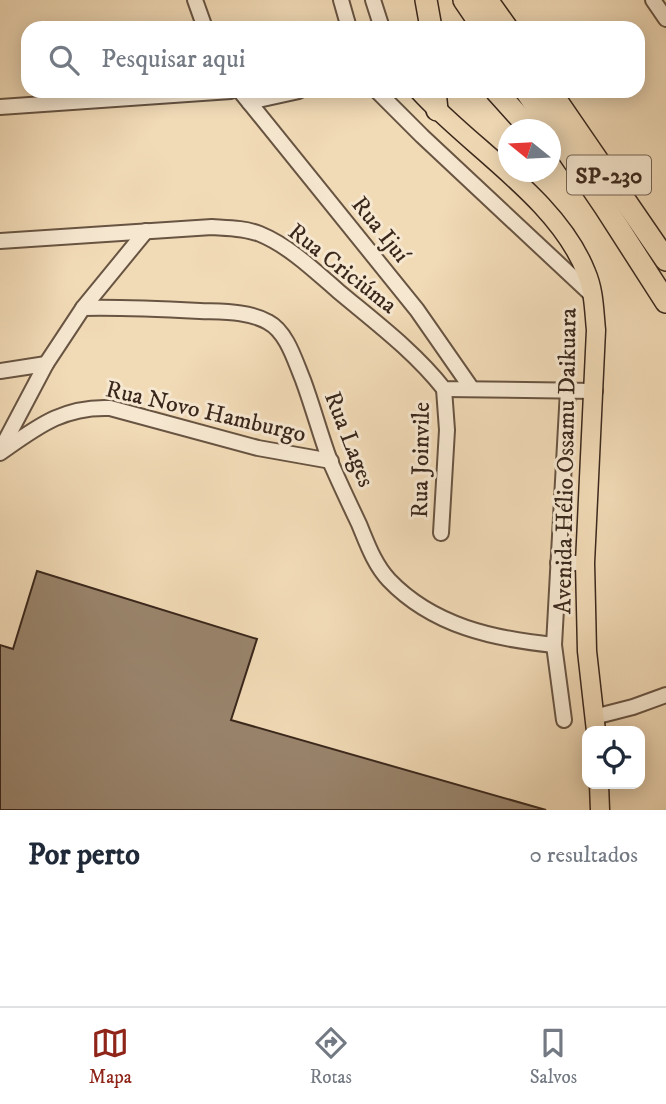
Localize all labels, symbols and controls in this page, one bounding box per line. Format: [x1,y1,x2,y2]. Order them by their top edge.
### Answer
search box [21,21,645,98]
icon: search [45,41,83,79]
text: Pesquisar aqui [101,43,245,76]
north arrow [498,119,561,182]
road number: SP-230 [567,156,651,194]
street label: Rua Ijuí [345,191,417,270]
street label: Rua Criciúma [282,217,404,321]
street label: Avenida Hélio Ossamu Daikuara [548,307,584,614]
street label: Rua Novo Hamburgo [103,374,309,450]
street label: Rua Lages [317,387,381,491]
street label: Rua Joinvile [405,402,437,518]
map controls [582,726,645,789]
button: locate [582,726,645,789]
text: Por perto [28,837,140,874]
text: 0 resultados [530,841,638,870]
tab: Mapa [89,1024,132,1089]
tab: Rotas [310,1024,352,1089]
tab: Salvos [530,1024,577,1089]

